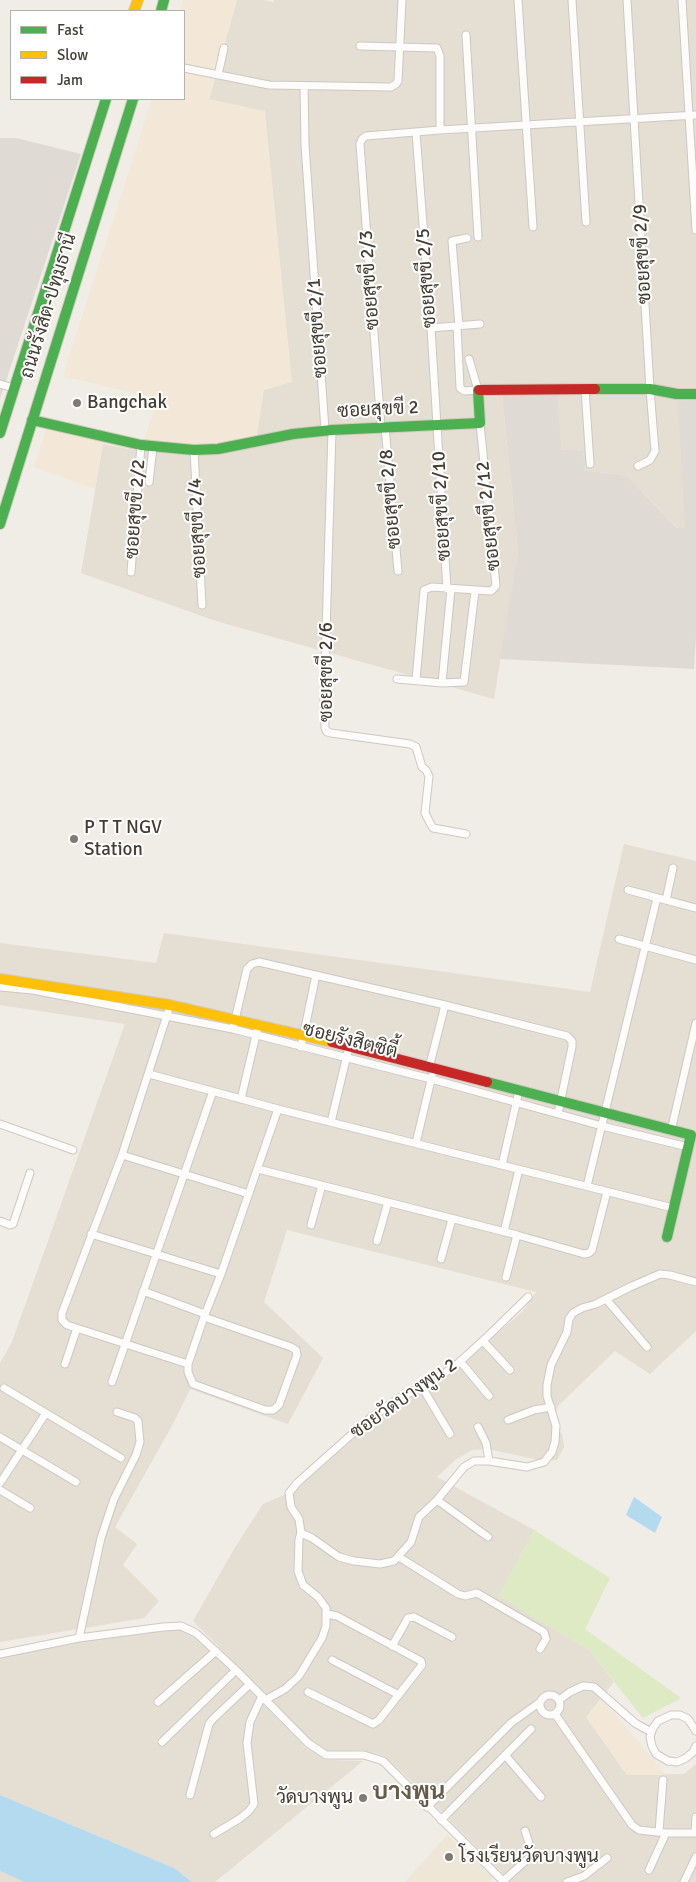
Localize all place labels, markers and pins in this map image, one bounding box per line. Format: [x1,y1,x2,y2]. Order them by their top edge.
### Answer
place label: Bangchak [87,392,167,414]
marker: Bangchak [71,397,83,409]
place label: P T T NGV Station [84,817,162,861]
marker: P T T NGV Station [68,833,80,845]
place label: วัดบางพูน [276,1787,353,1809]
marker: วัดบางพูน [357,1792,369,1804]
place label: โรงเรียนวัดบางพูน [459,1846,599,1868]
marker: โรงเรียนวัดบางพูน [443,1851,455,1863]

